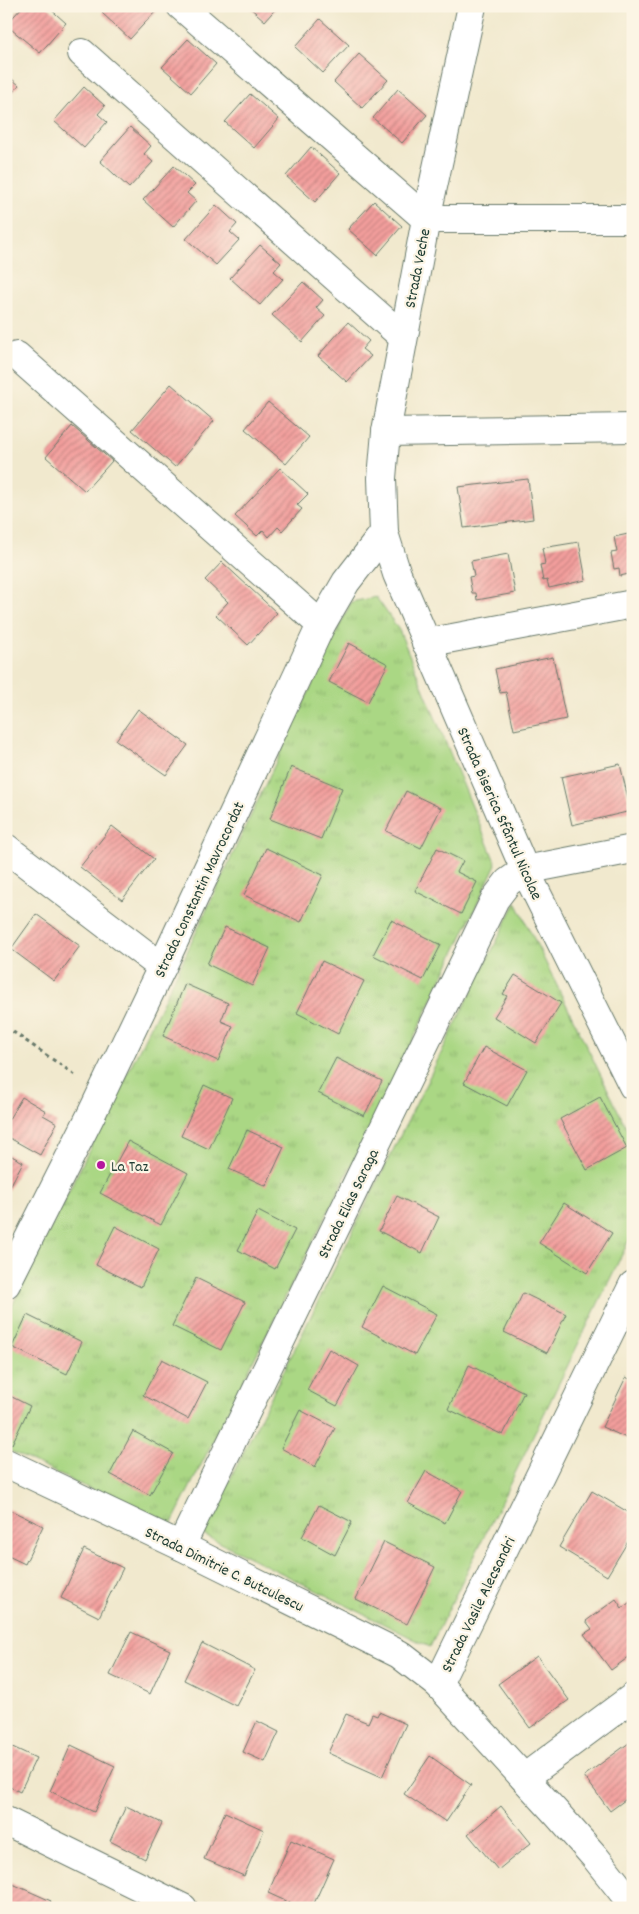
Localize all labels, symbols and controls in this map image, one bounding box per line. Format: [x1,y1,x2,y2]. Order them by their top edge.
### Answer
street label: Strada Veche [399,227,437,310]
street label: Strada Biserica Sfântul Nicolae [450,724,547,904]
street label: Strada Constantin Mavrocordat [149,798,251,982]
street label: Strada Elias Saraga [313,1145,386,1263]
place label: La Taz [111,1156,149,1179]
marker: La Taz [95,1159,107,1171]
street label: Strada Dimitrie C. Butculescu [140,1522,307,1619]
street label: Strada Vasile Alecsandri [436,1533,522,1677]

